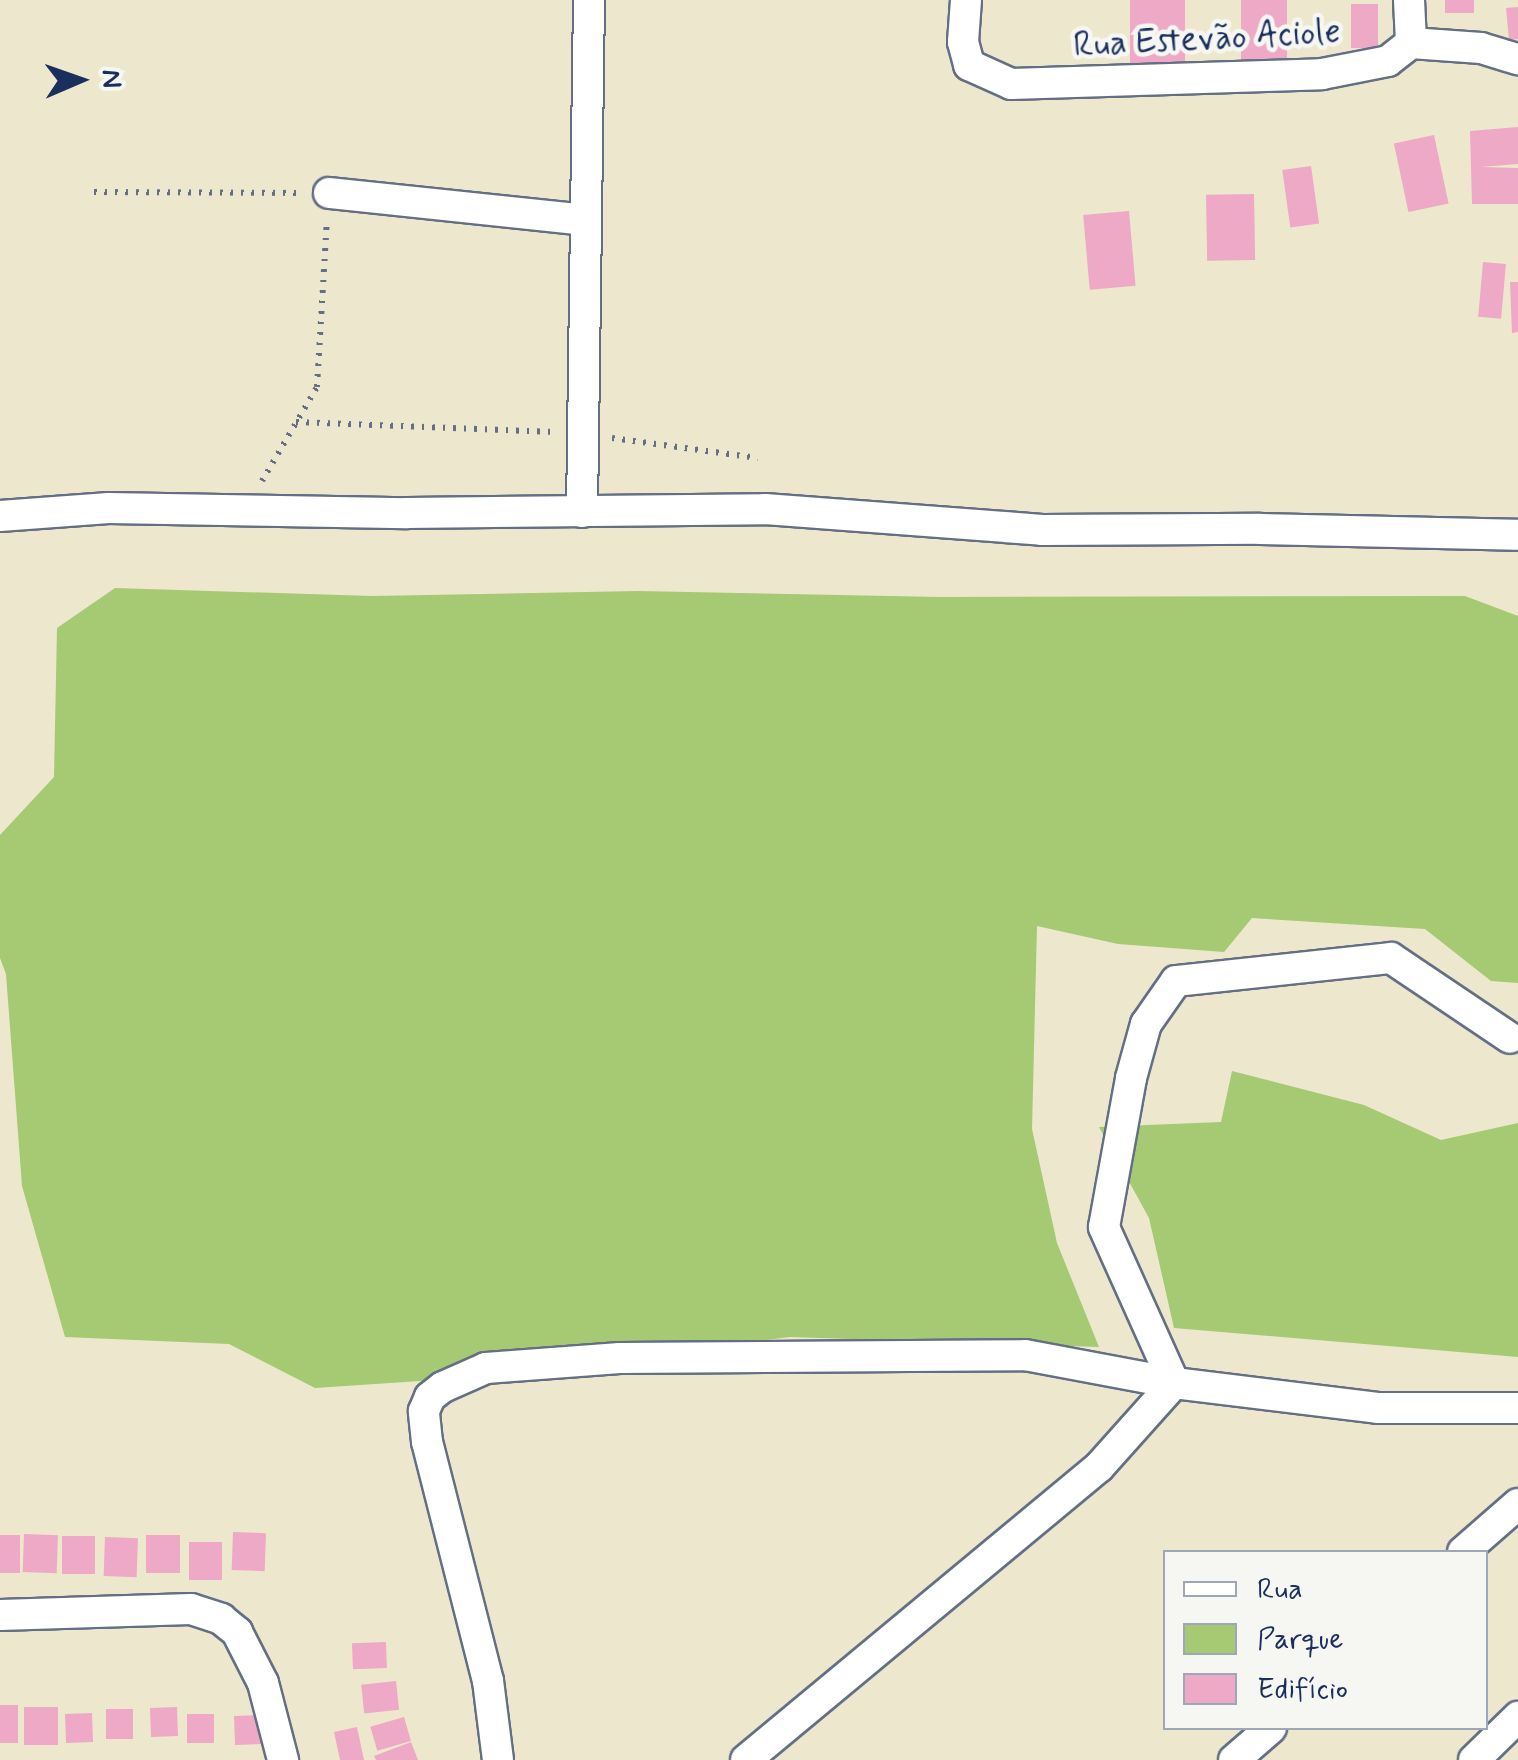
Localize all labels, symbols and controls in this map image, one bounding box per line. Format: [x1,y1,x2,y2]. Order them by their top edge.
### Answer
street label: Rua Estevão Aciole [1072,11,1342,67]
north arrow [30,30,130,130]
text: N [92,69,129,89]
legend [1163,1550,1488,1730]
text: Rua [1257,1570,1303,1609]
text: Parque [1257,1620,1343,1659]
text: Edifício [1257,1670,1348,1709]

